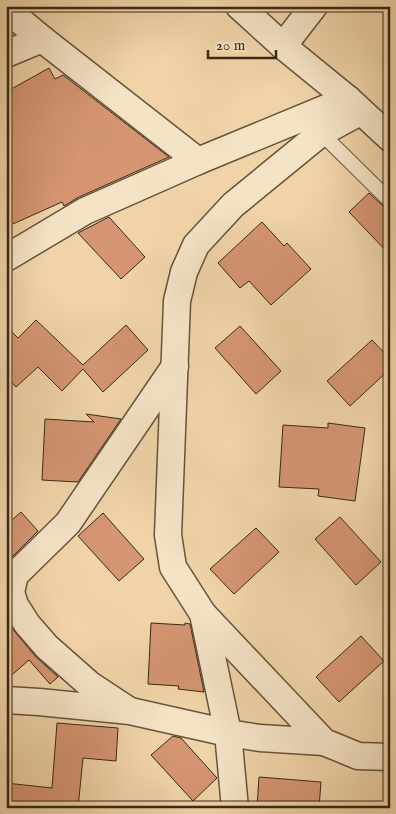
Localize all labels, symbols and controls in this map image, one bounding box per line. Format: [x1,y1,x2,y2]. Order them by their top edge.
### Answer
scale bar [208,28,276,60]
text: 20 m [216,36,246,55]

